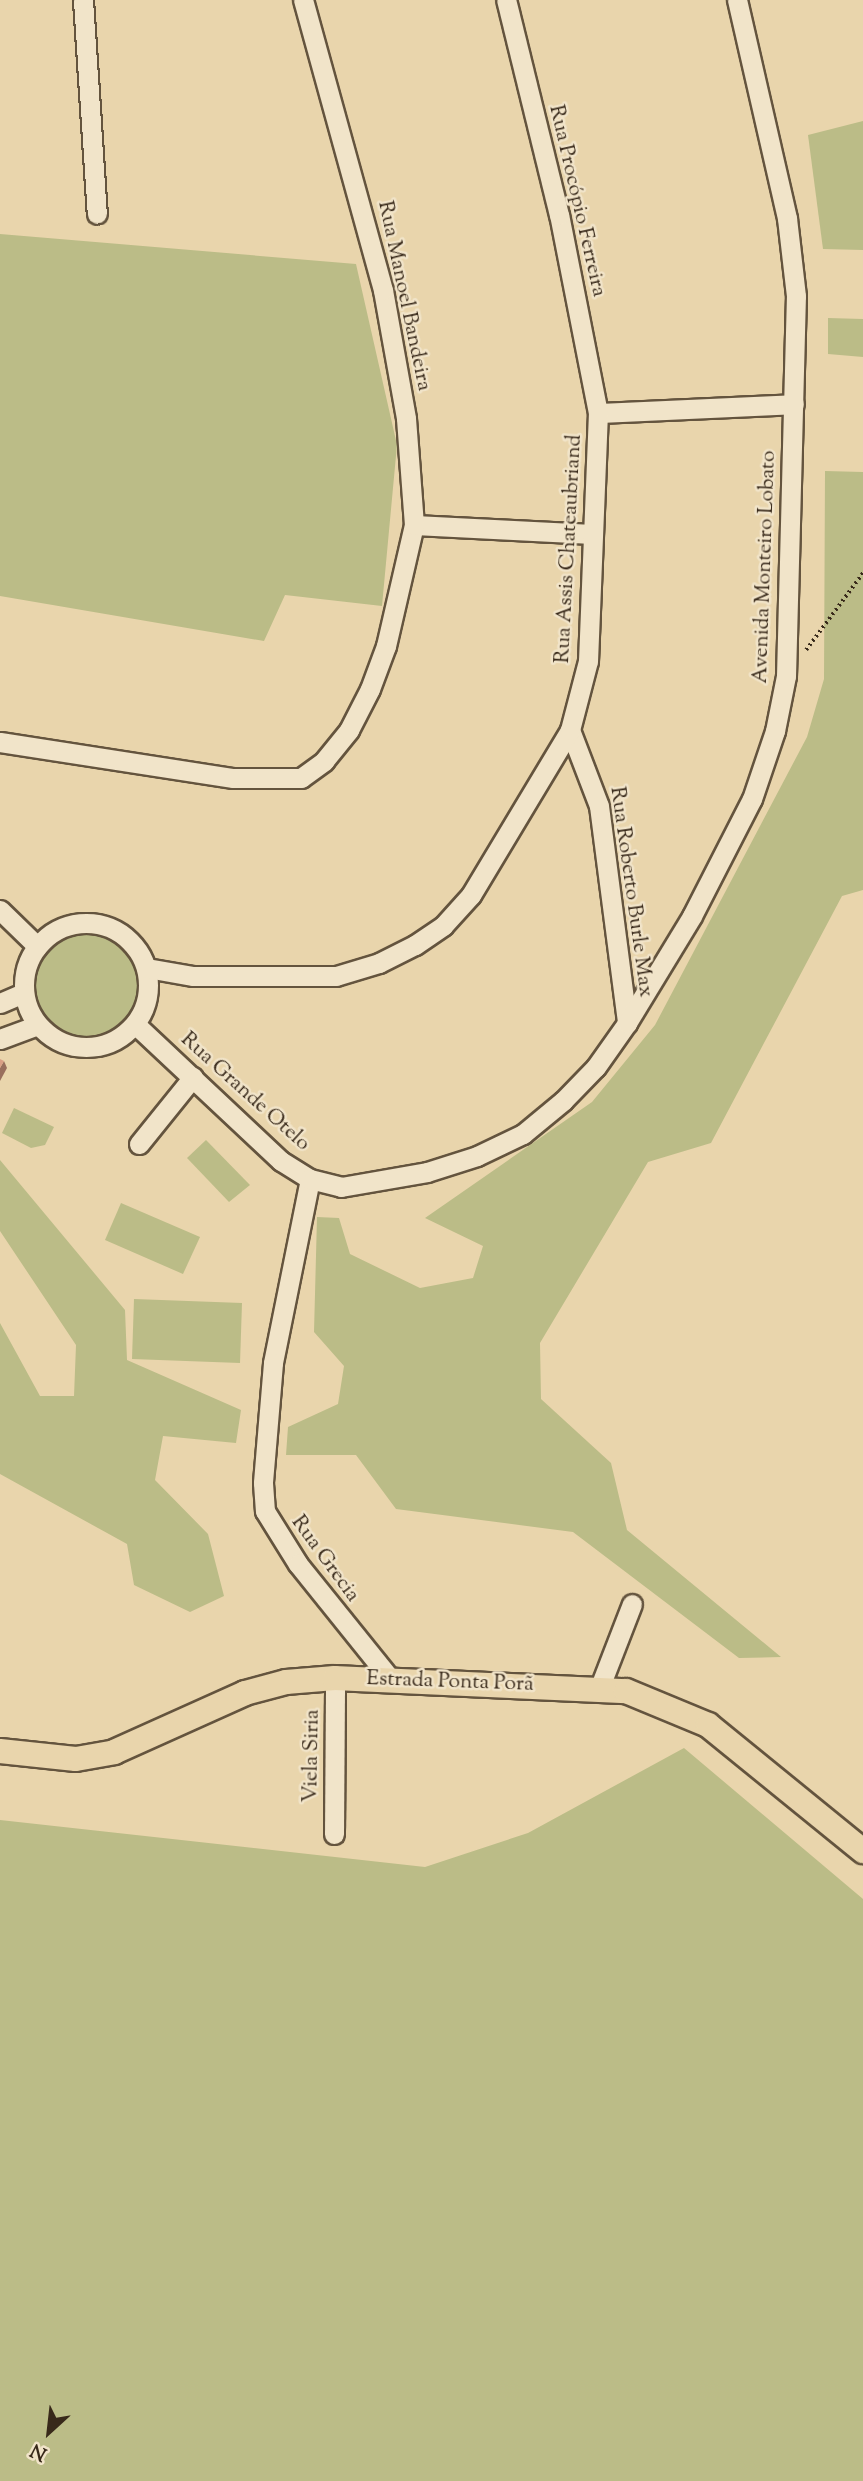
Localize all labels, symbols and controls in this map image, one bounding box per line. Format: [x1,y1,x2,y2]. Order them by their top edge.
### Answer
street label: Rua Procópio Ferreira [543,103,611,299]
street label: Rua Manoel Bandeira [372,199,436,393]
street label: Rua Assis Chateaubriand [550,434,588,664]
street label: Avenida Monteiro Lobato [748,450,782,684]
street label: Rua Roberto Burle Max [604,785,658,999]
street label: Rua Grande Otelo [175,1027,315,1157]
street label: Rua Grecia [285,1511,365,1607]
street label: Estrada Ponta Porã [366,1666,534,1698]
street label: Viela Siria [299,1709,325,1803]
north arrow [14,2397,84,2467]
text: N [26,2436,52,2467]

